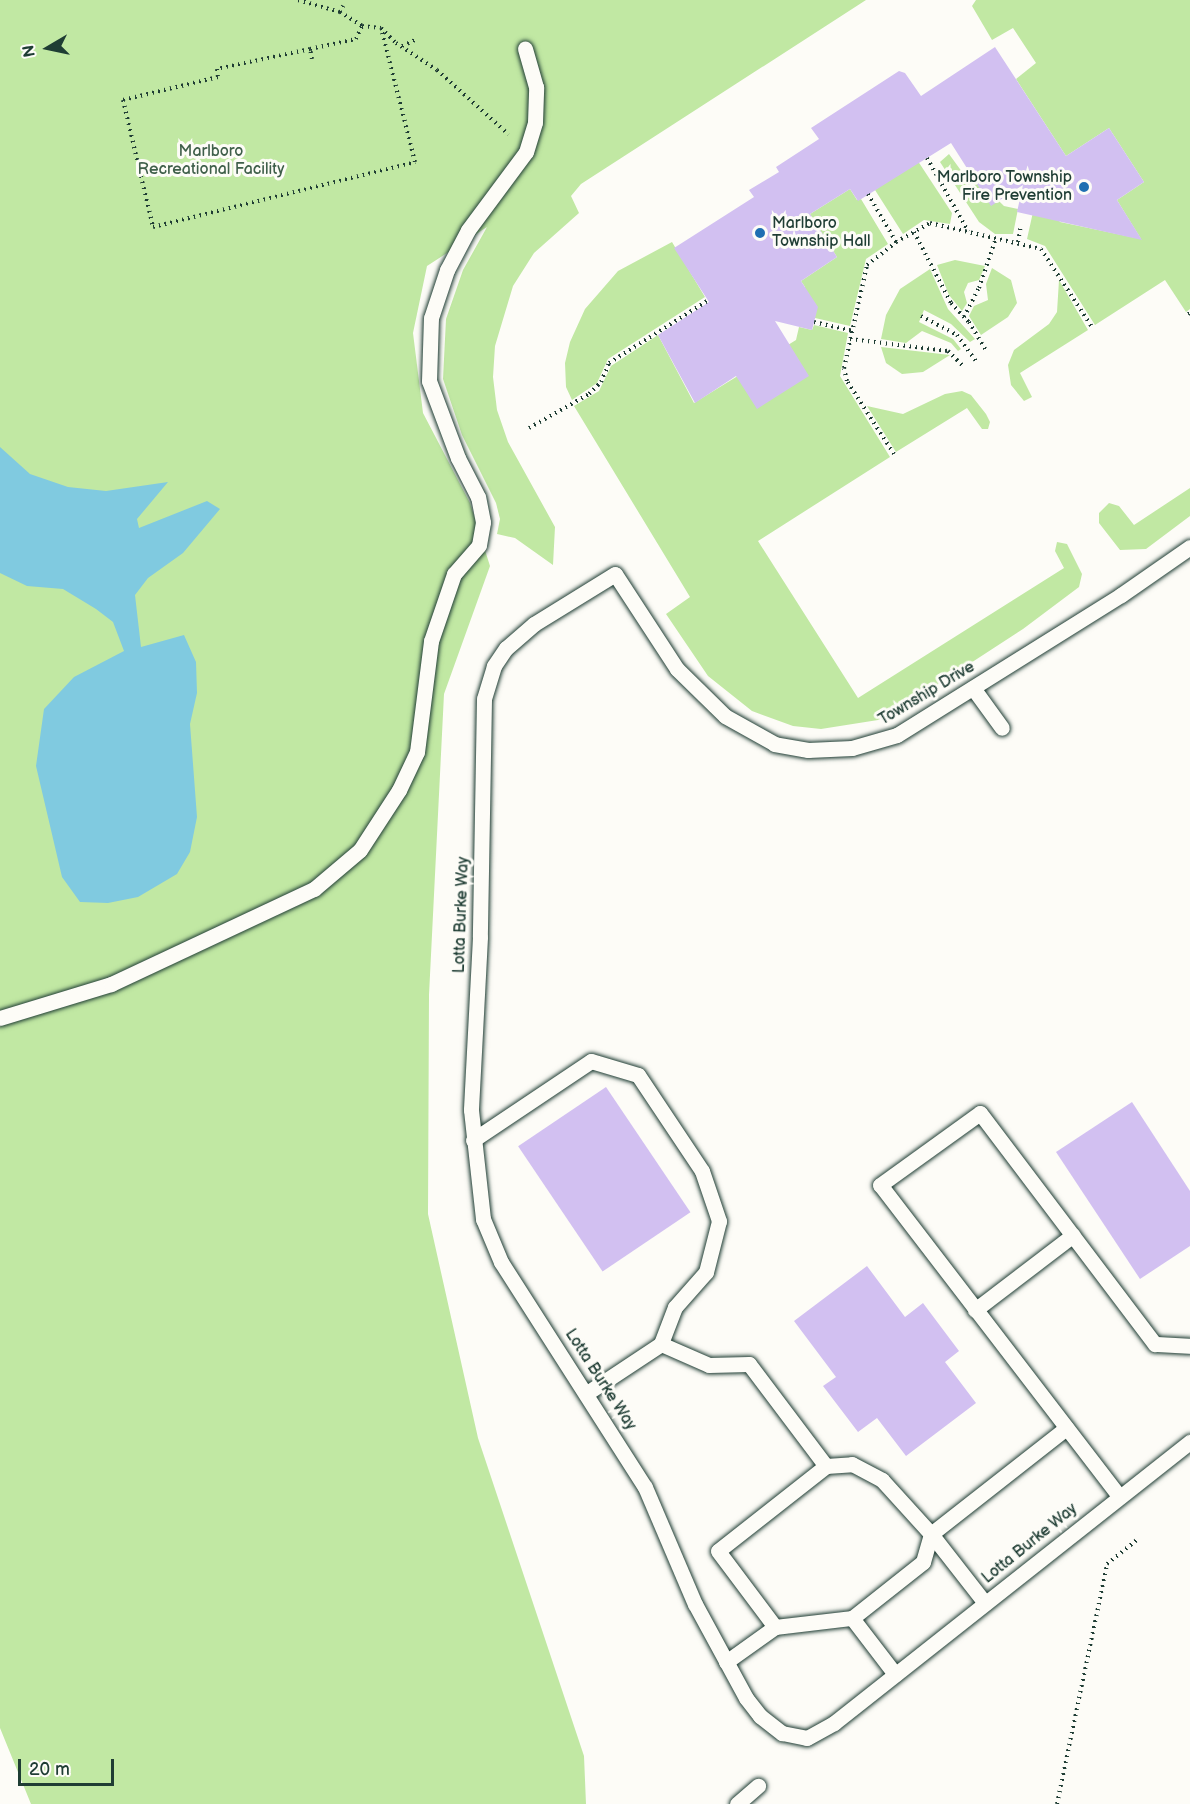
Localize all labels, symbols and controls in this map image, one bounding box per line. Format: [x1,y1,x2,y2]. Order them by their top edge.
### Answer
north arrow [18,18,78,78]
text: N [19,43,40,58]
park label: Marlboro Recreational Facility [138,142,284,180]
place label: Marlboro Township Fire Prevention [936,168,1072,206]
marker: Marlboro Township Fire Prevention [1077,180,1091,194]
place label: Marlboro Township Hall [772,214,871,252]
marker: Marlboro Township Hall [753,226,767,240]
street label: Township Drive [876,658,978,730]
street label: Lotta Burke Way [450,856,474,974]
street label: Lotta Burke Way [560,1326,640,1434]
street label: Lotta Burke Way [978,1500,1082,1588]
scale bar [21,1747,117,1785]
text: 20 m [29,1759,70,1780]

